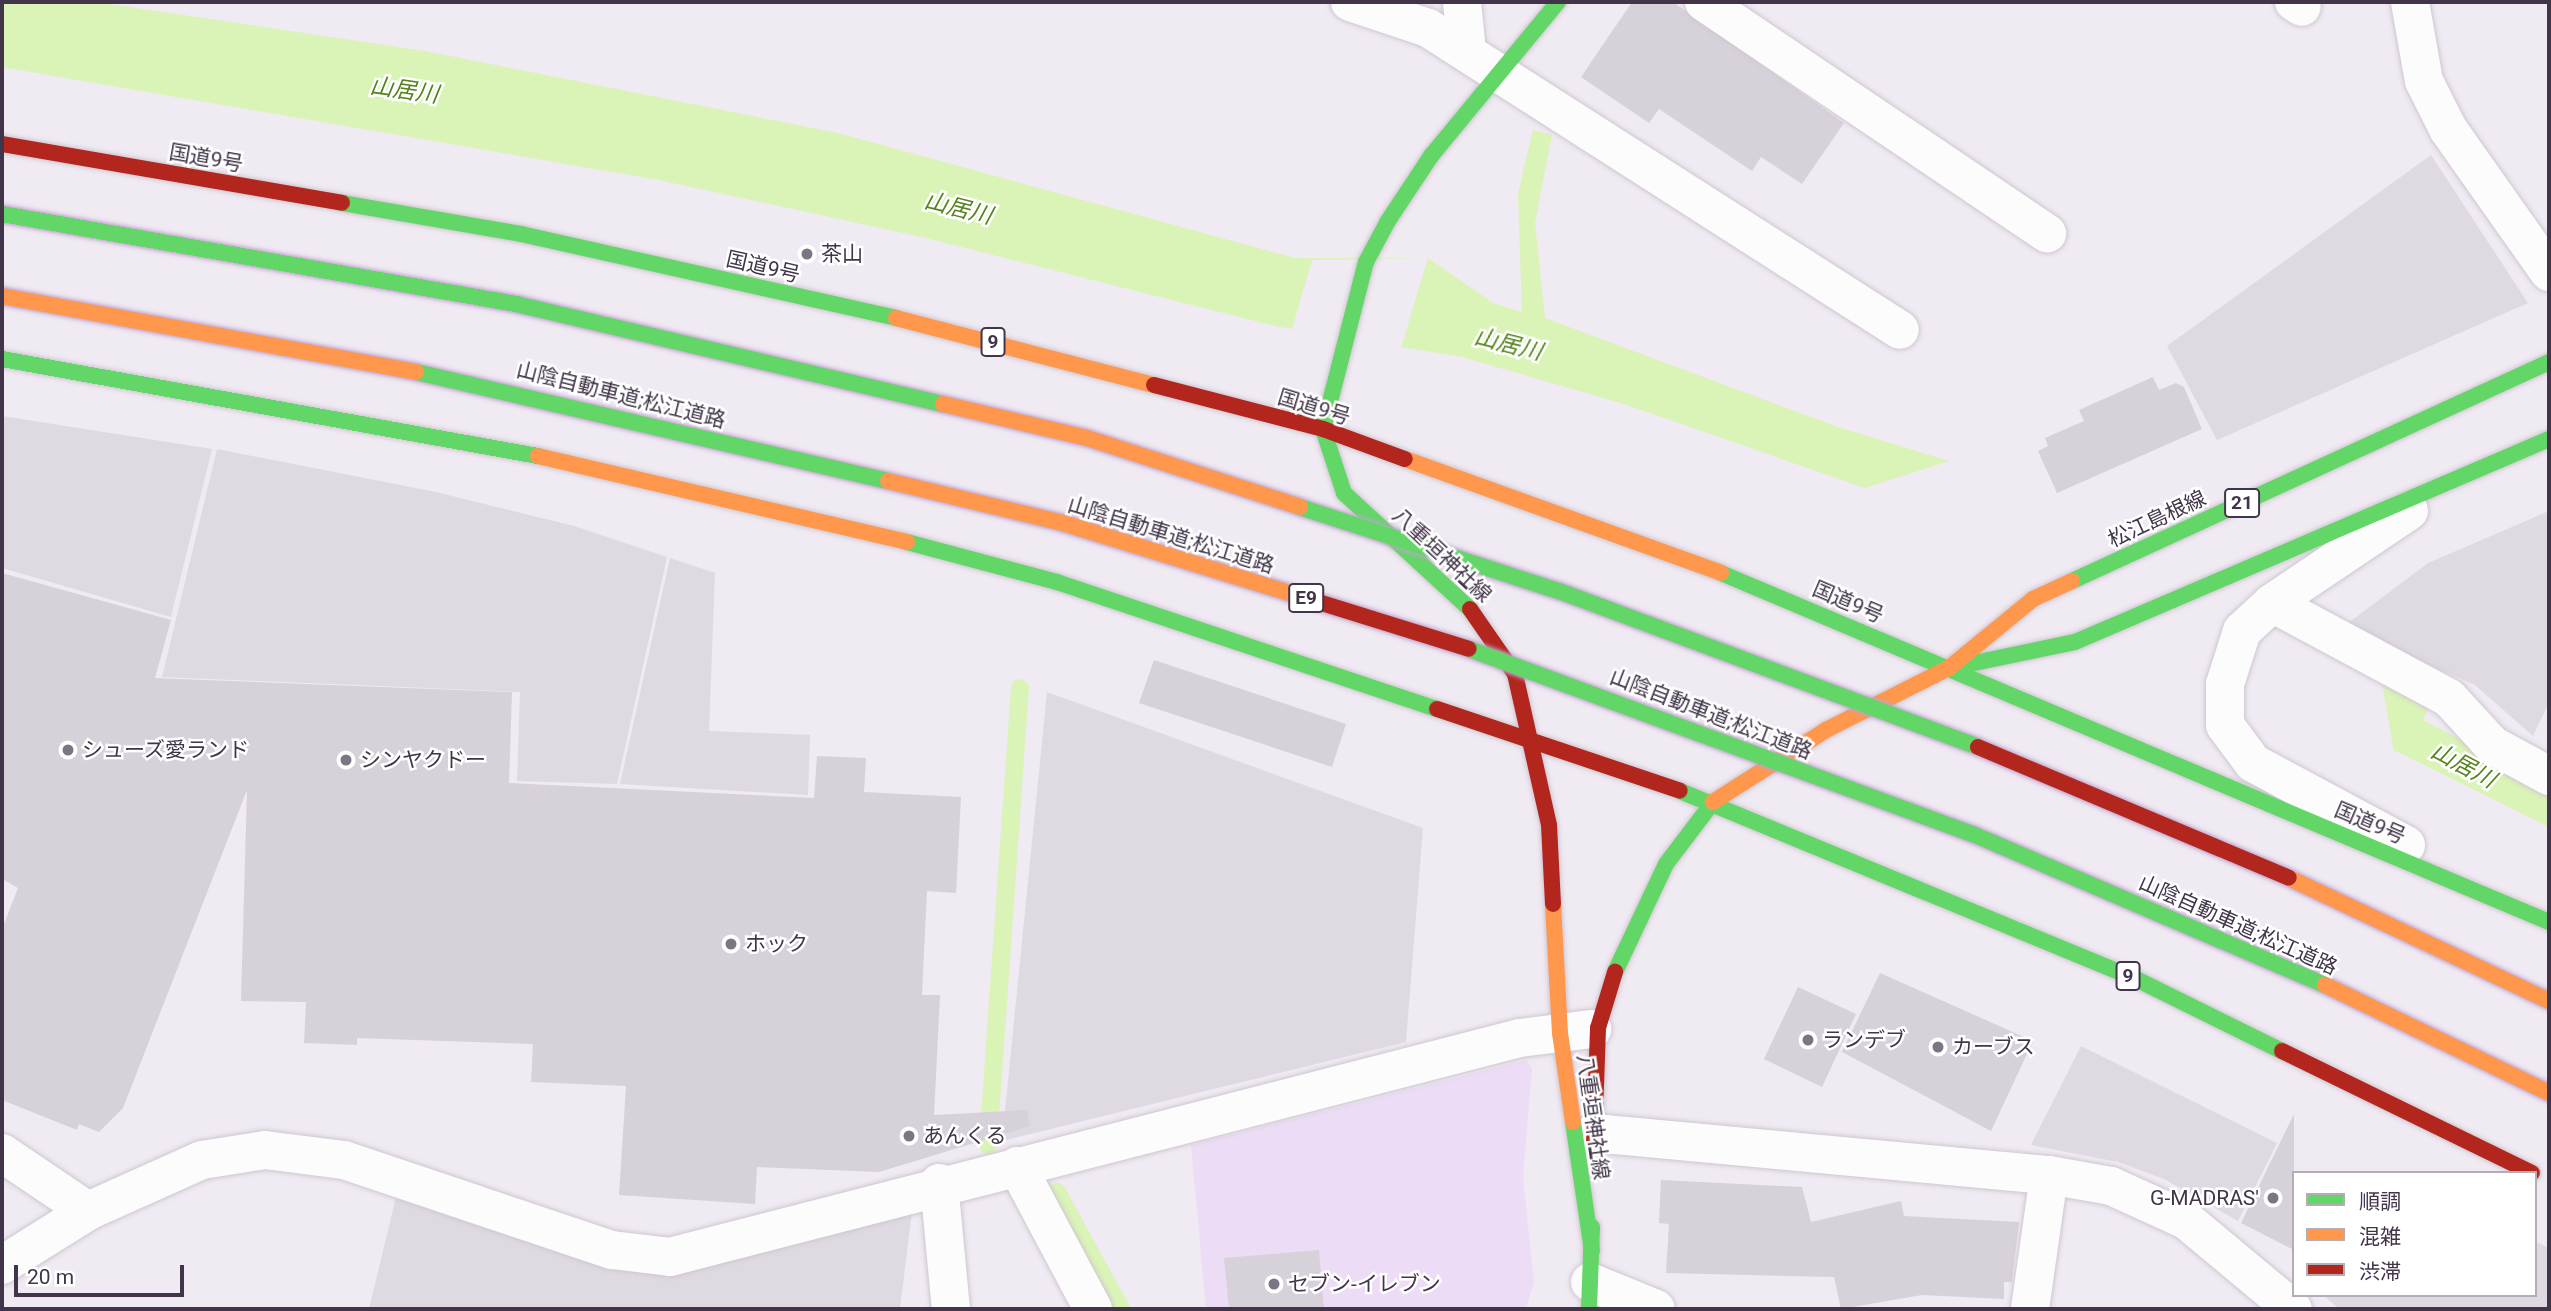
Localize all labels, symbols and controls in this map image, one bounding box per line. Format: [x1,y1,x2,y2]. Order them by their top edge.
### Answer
water label: 山居川 [368,73,440,109]
street label: 国道9号 [167,139,245,177]
water label: 山居川 [921,187,995,231]
place label: 茶山 [821,241,863,267]
street label: 国道9号 [724,246,802,288]
marker: 茶山 [799,246,815,262]
water label: 山居川 [1471,323,1545,367]
road number: 9 [979,326,1007,358]
street label: 山陰自動車道;松江道路 [514,357,728,433]
street label: 国道9号 [1275,384,1353,430]
street label: 松江島根線 [2104,485,2210,553]
road number: 21 [2223,488,2261,518]
street label: 山陰自動車道;松江道路 [1065,492,1277,578]
street label: 八重垣神社線 [1387,503,1497,607]
street label: 国道9号 [1809,576,1887,628]
road number: E9 [1287,582,1325,614]
street label: 山陰自動車道;松江道路 [1606,664,1816,764]
place label: シューズ愛ランド [82,737,250,763]
water label: 山居川 [2426,738,2500,794]
marker: シューズ愛ランド [60,742,76,758]
place label: シンヤクドー [360,747,486,773]
marker: シンヤクドー [338,752,354,768]
street label: 国道9号 [2331,797,2409,849]
street label: 山陰自動車道;松江道路 [2135,870,2341,980]
place label: ホック [745,931,808,957]
marker: ホック [723,936,739,952]
road number: 9 [2114,960,2142,992]
place label: ランデブ [1822,1027,1906,1053]
marker: ランデブ [1800,1032,1816,1048]
place label: カーブス [1952,1034,2036,1060]
marker: カーブス [1930,1039,1946,1055]
street label: 八重垣神社線 [1572,1053,1614,1181]
place label: あんくる [923,1123,1007,1149]
marker: あんくる [901,1128,917,1144]
legend [2292,1171,2537,1297]
place label: G-MADRAS' [2150,1185,2259,1211]
marker: G-MADRAS' [2265,1190,2281,1206]
text: 順調 [2359,1190,2401,1214]
text: 混雑 [2359,1225,2401,1249]
scale bar [18,1252,187,1296]
text: 渋滞 [2359,1260,2401,1284]
text: 20 m [27,1265,74,1289]
place label: セブン-イレブン [1288,1271,1441,1297]
marker: セブン-イレブン [1266,1276,1282,1292]

